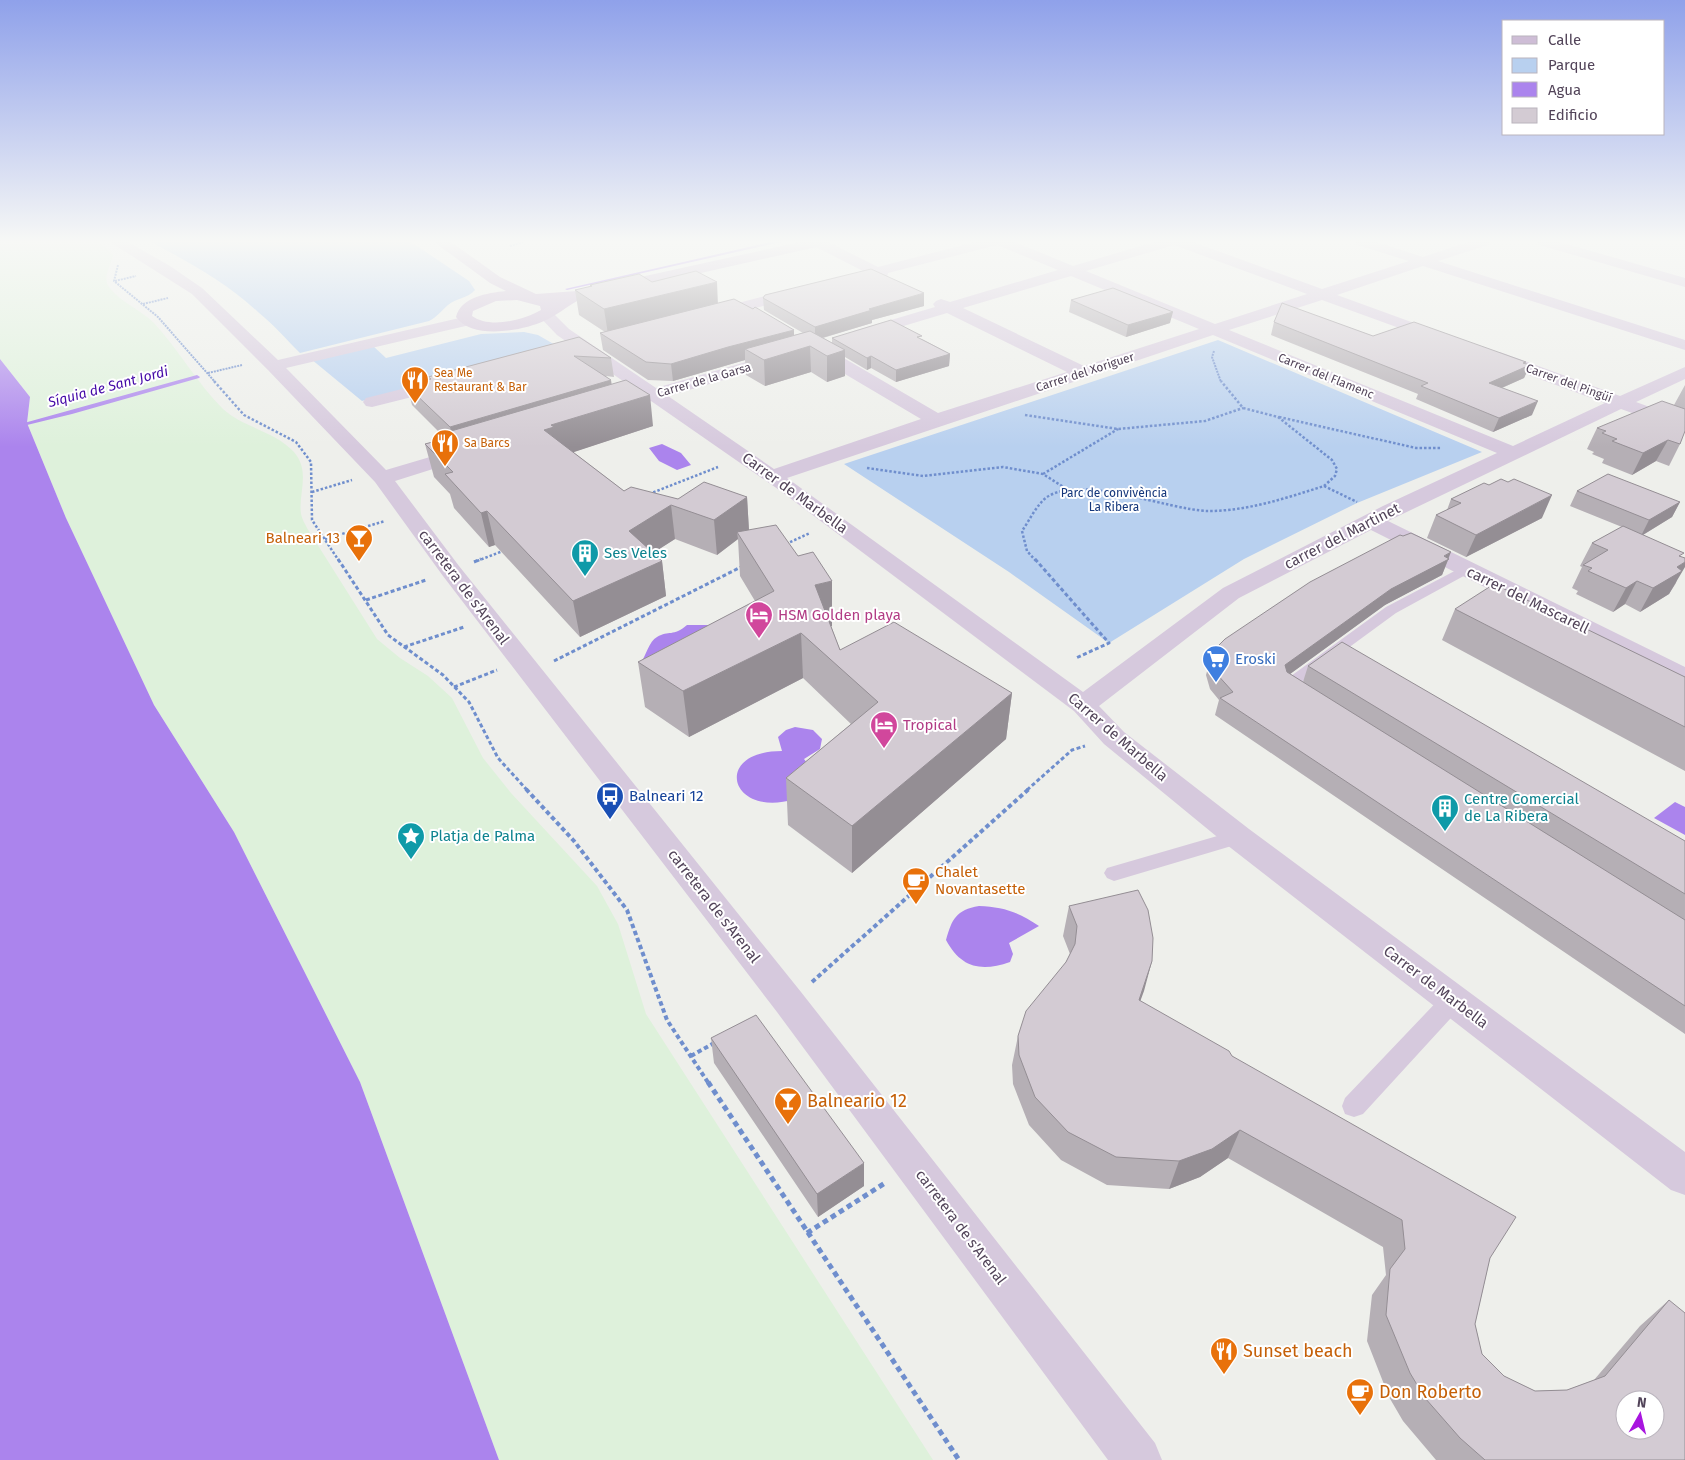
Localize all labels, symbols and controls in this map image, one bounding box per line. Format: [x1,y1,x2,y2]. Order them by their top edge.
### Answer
legend [1502,20,1665,135]
text: Calle [1548,31,1581,49]
text: Parque [1548,56,1595,74]
text: Agua [1548,81,1581,99]
text: Edificio [1548,106,1598,124]
street label: Carrer del Xoriguer [1034,349,1136,394]
street label: Carrer del Flamenc [1276,350,1376,402]
street label: Carrer de la Garsa [655,360,753,400]
street label: Carrer del Pingüí [1524,361,1615,405]
water label: Síquia de Sant Jordi [45,363,170,411]
restaurant icon: Sea Me Restaurant & Bar [400,365,430,404]
place label: Sea Me Restaurant & Bar [434,366,527,394]
restaurant icon: Sa Barcs [430,428,460,467]
place label: Sa Barcs [464,436,510,450]
street label: Carrer de Marbella [739,449,851,537]
park label: Parc de convivència La Ribera [1061,486,1167,514]
street label: carrer del Martinet [1281,499,1403,573]
bar icon: Balneari 13 [344,523,374,562]
street label: carretera de s'Arenal [415,526,513,649]
place label: Balneari 13 [266,529,340,547]
building icon: Ses Veles [570,538,600,577]
place label: Ses Veles [604,544,667,562]
street label: carrer del Mascarell [1464,563,1593,638]
hotel icon: HSM Golden playa [744,600,774,639]
place label: HSM Golden playa [778,606,901,624]
supermarket icon: Eroski [1201,644,1231,683]
place label: Eroski [1235,650,1276,668]
street label: Carrer de Marbella [1064,689,1172,785]
hotel icon: Tropical [869,710,899,749]
place label: Tropical [903,716,958,734]
bus stop icon: Balneari 12 [595,781,625,820]
place label: Balneari 12 [629,787,703,805]
place label: Centre Comercial de La Ribera [1464,790,1580,825]
building icon: Centre Comercial de La Ribera [1430,793,1460,832]
place icon: Platja de Palma [396,821,426,860]
place label: Platja de Palma [430,827,535,845]
street label: carretera de s'Arenal [664,846,764,967]
place label: Chalet Novantasette [935,863,1025,898]
cafe icon: Chalet Novantasette [901,866,931,905]
street label: Carrer de Marbella [1380,942,1492,1032]
bar icon: Balneario 12 [773,1086,803,1125]
place label: Balneario 12 [807,1090,907,1112]
street label: carretera de s'Arenal [912,1166,1010,1289]
restaurant icon: Sunset beach [1209,1336,1239,1375]
place label: Sunset beach [1243,1340,1353,1362]
cafe icon: Don Roberto [1345,1377,1375,1416]
place label: Don Roberto [1379,1381,1482,1403]
north arrow [1615,1390,1665,1440]
text: N [1636,1394,1648,1412]

